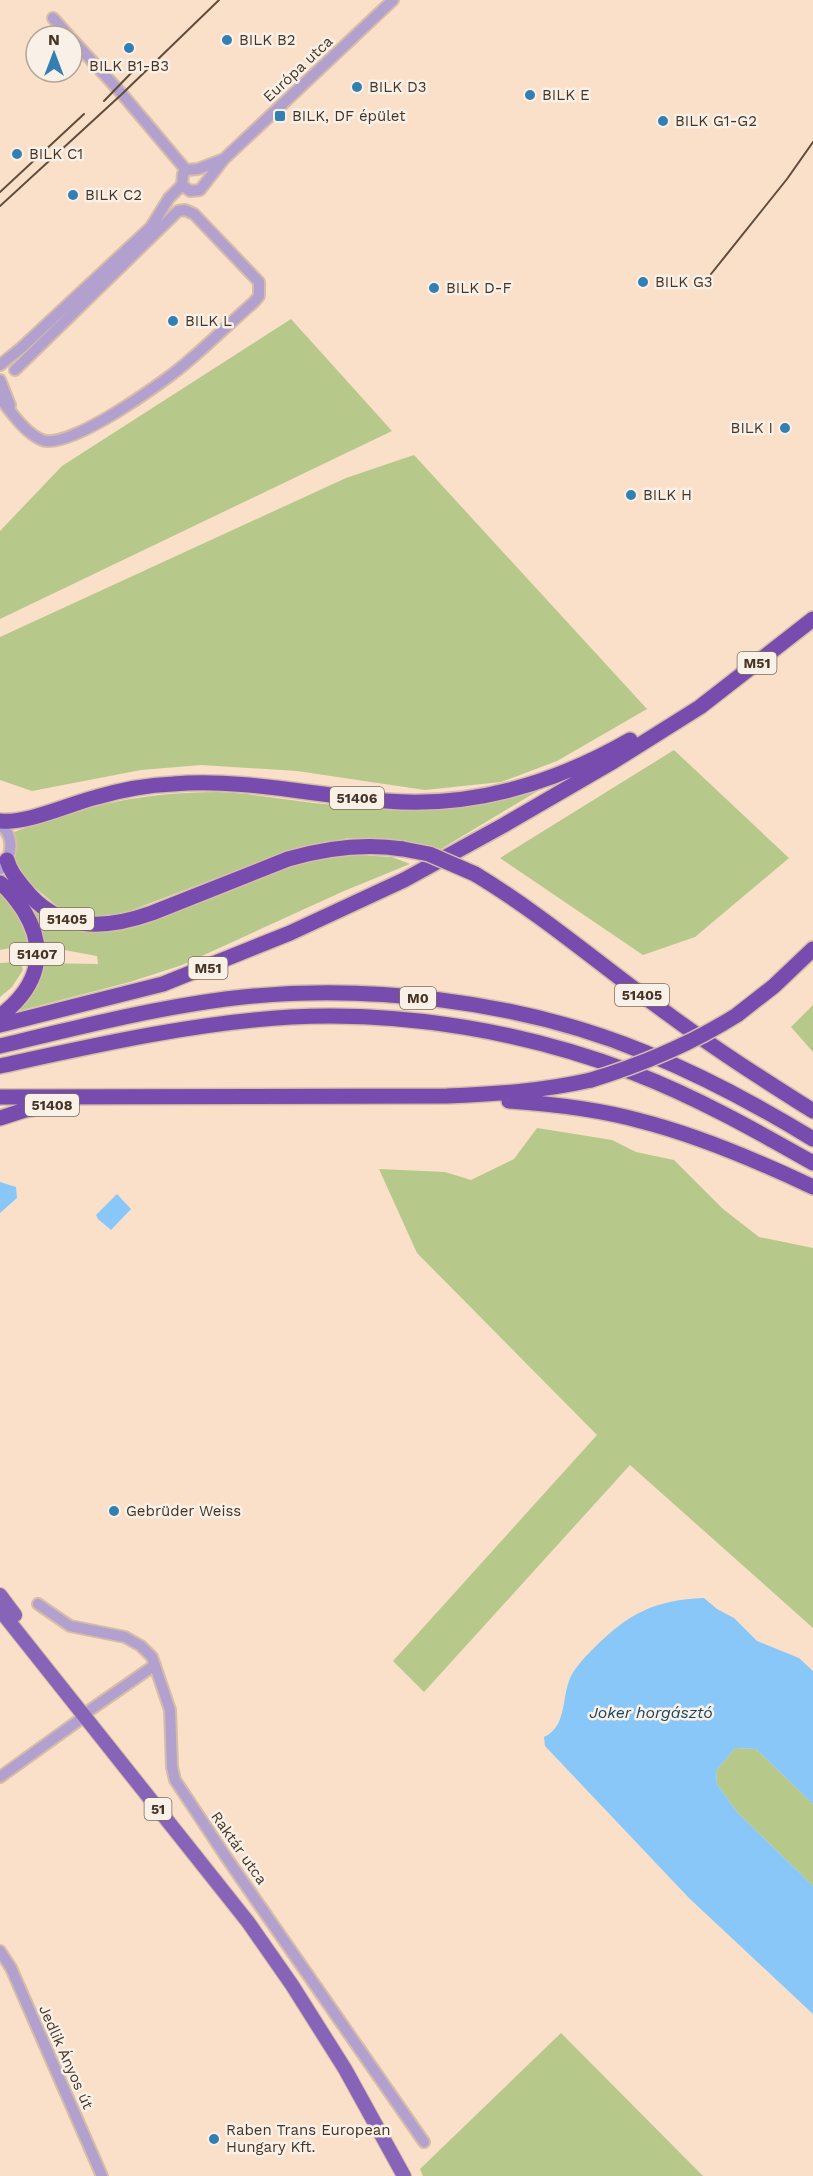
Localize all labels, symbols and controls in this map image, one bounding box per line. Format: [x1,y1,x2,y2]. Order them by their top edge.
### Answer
north arrow [24,24,84,84]
text: N [48,30,60,49]
place label: BILK B2 [239,31,296,49]
street label: Európa utca [259,32,337,106]
marker: BILK B2 [220,33,234,47]
marker: BILK B1-B3 [122,41,136,55]
place label: BILK B1-B3 [89,57,169,75]
place label: BILK D3 [369,78,427,96]
marker: BILK D3 [350,80,364,94]
place label: BILK E [542,86,590,104]
marker: BILK E [523,88,537,102]
place label: BILK, DF épület [292,107,406,125]
marker: BILK, DF épület [273,109,287,123]
place label: BILK G1-G2 [675,112,757,130]
marker: BILK G1-G2 [656,114,670,128]
place label: BILK C1 [29,145,83,163]
marker: BILK C1 [10,147,24,161]
place label: BILK C2 [85,186,142,204]
marker: BILK C2 [66,188,80,202]
place label: BILK G3 [655,273,713,291]
marker: BILK G3 [636,275,650,289]
place label: BILK D-F [446,279,512,297]
marker: BILK D-F [427,281,441,295]
place label: BILK L [185,312,232,330]
marker: BILK L [166,314,180,328]
place label: BILK I [731,419,773,437]
marker: BILK I [778,421,792,435]
place label: BILK H [643,486,692,504]
marker: BILK H [624,488,638,502]
road number: M51 [738,652,777,674]
road number: 51406 [330,787,384,809]
road number: 51405 [40,908,94,930]
road number: 51407 [10,943,64,965]
road number: M51 [188,957,228,979]
road number: 51405 [615,984,669,1006]
road number: M0 [400,987,436,1009]
road number: 51408 [25,1094,79,1116]
place label: Gebrüder Weiss [126,1502,241,1520]
marker: Gebrüder Weiss [107,1504,121,1518]
water label: Joker horgásztó [589,1703,713,1722]
road number: 51 [144,1798,172,1820]
street label: Raktár utca [207,1808,271,1888]
street label: Jedlik Ányos út [35,2002,97,2112]
place label: Raben Trans European Hungary Kft. [226,2121,391,2156]
marker: Raben Trans European Hungary Kft. [207,2132,221,2146]

